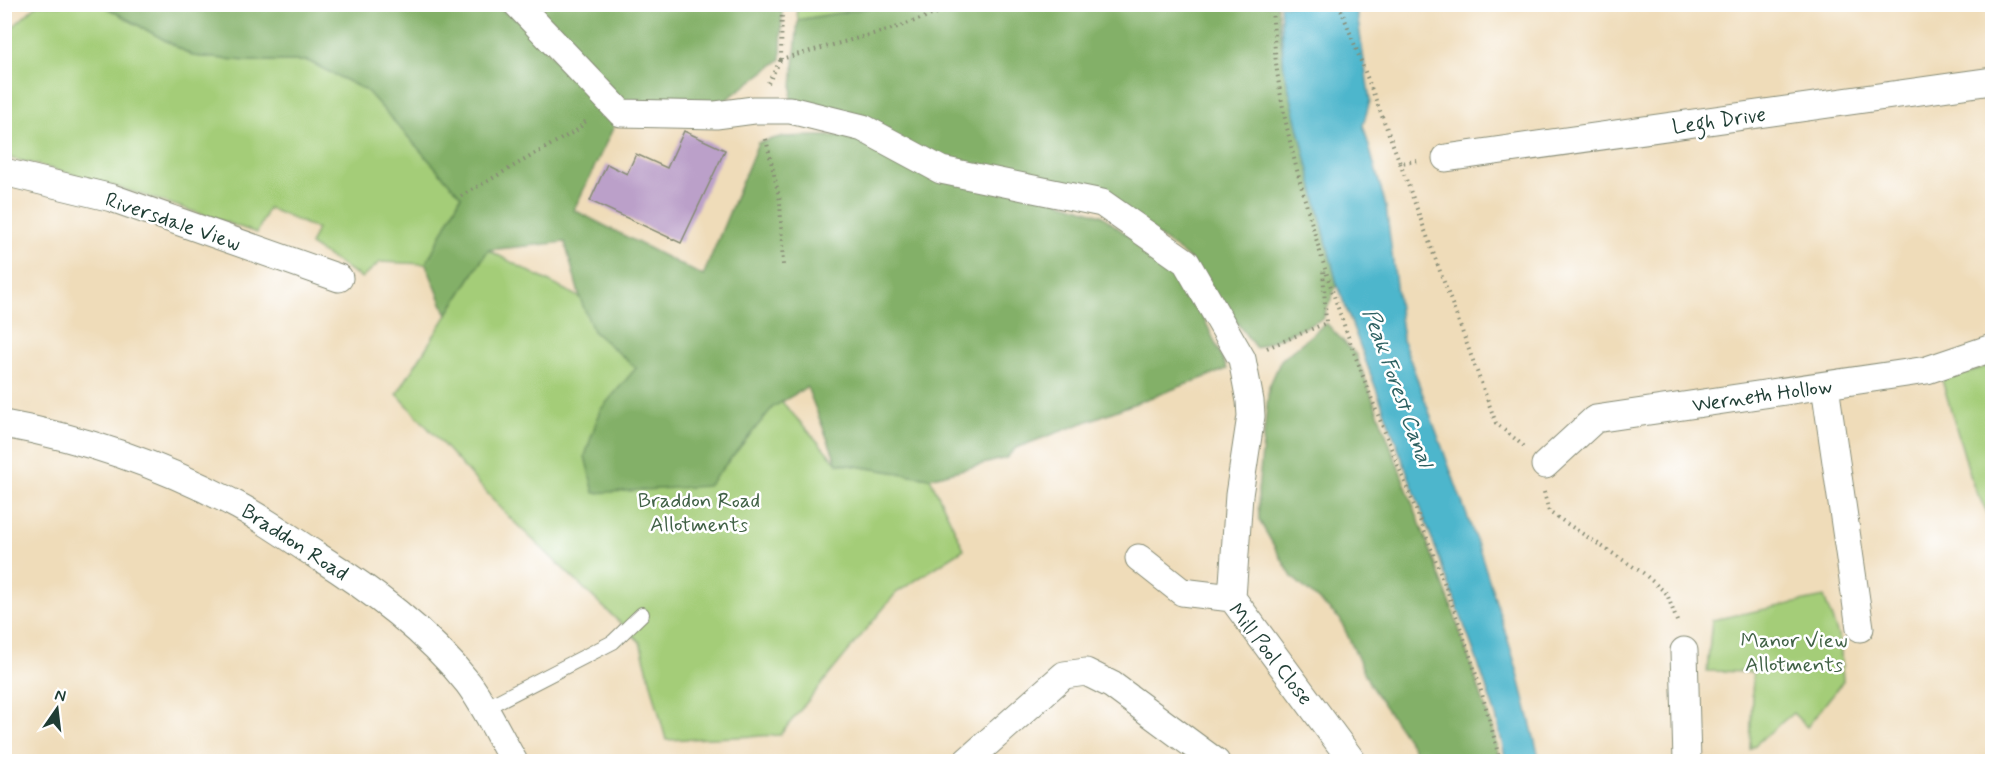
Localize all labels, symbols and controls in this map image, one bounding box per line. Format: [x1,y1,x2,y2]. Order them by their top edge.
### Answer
street label: Legh Drive [1670,101,1768,143]
street label: Riversdale View [101,186,244,258]
water label: Peak Forest Canal [1356,305,1440,473]
street label: Werneth Hollow [1690,372,1834,420]
park label: Braddon Road Allotments [638,487,760,539]
street label: Braddon Road [236,498,353,588]
street label: Mill Pool Close [1221,598,1319,711]
park label: Manor View Allotments [1741,627,1848,679]
north arrow [27,679,87,739]
text: N [53,684,68,707]

